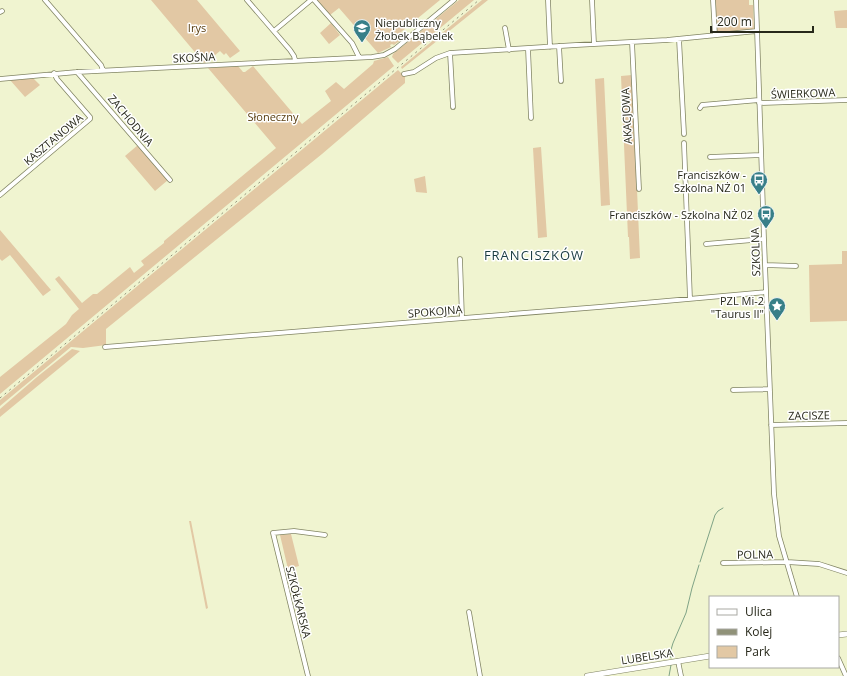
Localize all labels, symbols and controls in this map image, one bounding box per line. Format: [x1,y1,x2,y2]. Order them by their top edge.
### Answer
scale bar [711,8,813,34]
text: 200 m [717,13,752,30]
place label: Niepubliczny Żłobek Bąbelek [375,15,453,43]
school or university icon: Niepubliczny Żłobek Bąbelek [352,18,372,43]
park label: Irys [188,20,206,35]
street label: SKOŚNA [172,48,216,66]
street label: ŚWIERKOWA [770,84,836,102]
street label: AKACJOWA [617,88,635,144]
street label: ZACHODNIA [105,91,157,149]
park label: Słoneczny [247,109,299,124]
street label: KASZTANOWA [20,110,86,168]
place label: Franciszków - Szkolna NŻ 01 [674,167,746,195]
bus stop icon: Franciszków - Szkolna NŻ 01 [749,170,769,195]
bus stop icon: Franciszków - Szkolna NŻ 02 [756,204,776,229]
place label: Franciszków - Szkolna NŻ 02 [609,207,753,222]
street label: SZKOLNA [747,227,763,277]
district label: FRANCISZKÓW [484,246,584,264]
place label: PZL Mi-2 "Taurus II" [711,293,764,321]
place icon: PZL Mi-2 "Taurus II" [767,296,787,321]
street label: SPOKOJNA [407,301,463,321]
street label: ZACISZE [788,407,830,423]
street label: POLNA [737,546,773,562]
street label: SZKÓŁKARSKA [283,564,315,640]
legend [709,596,839,668]
text: Ulica [745,603,772,620]
text: Kolej [745,623,772,640]
text: Park [745,643,771,660]
street label: LUBELSKA [620,644,674,668]

